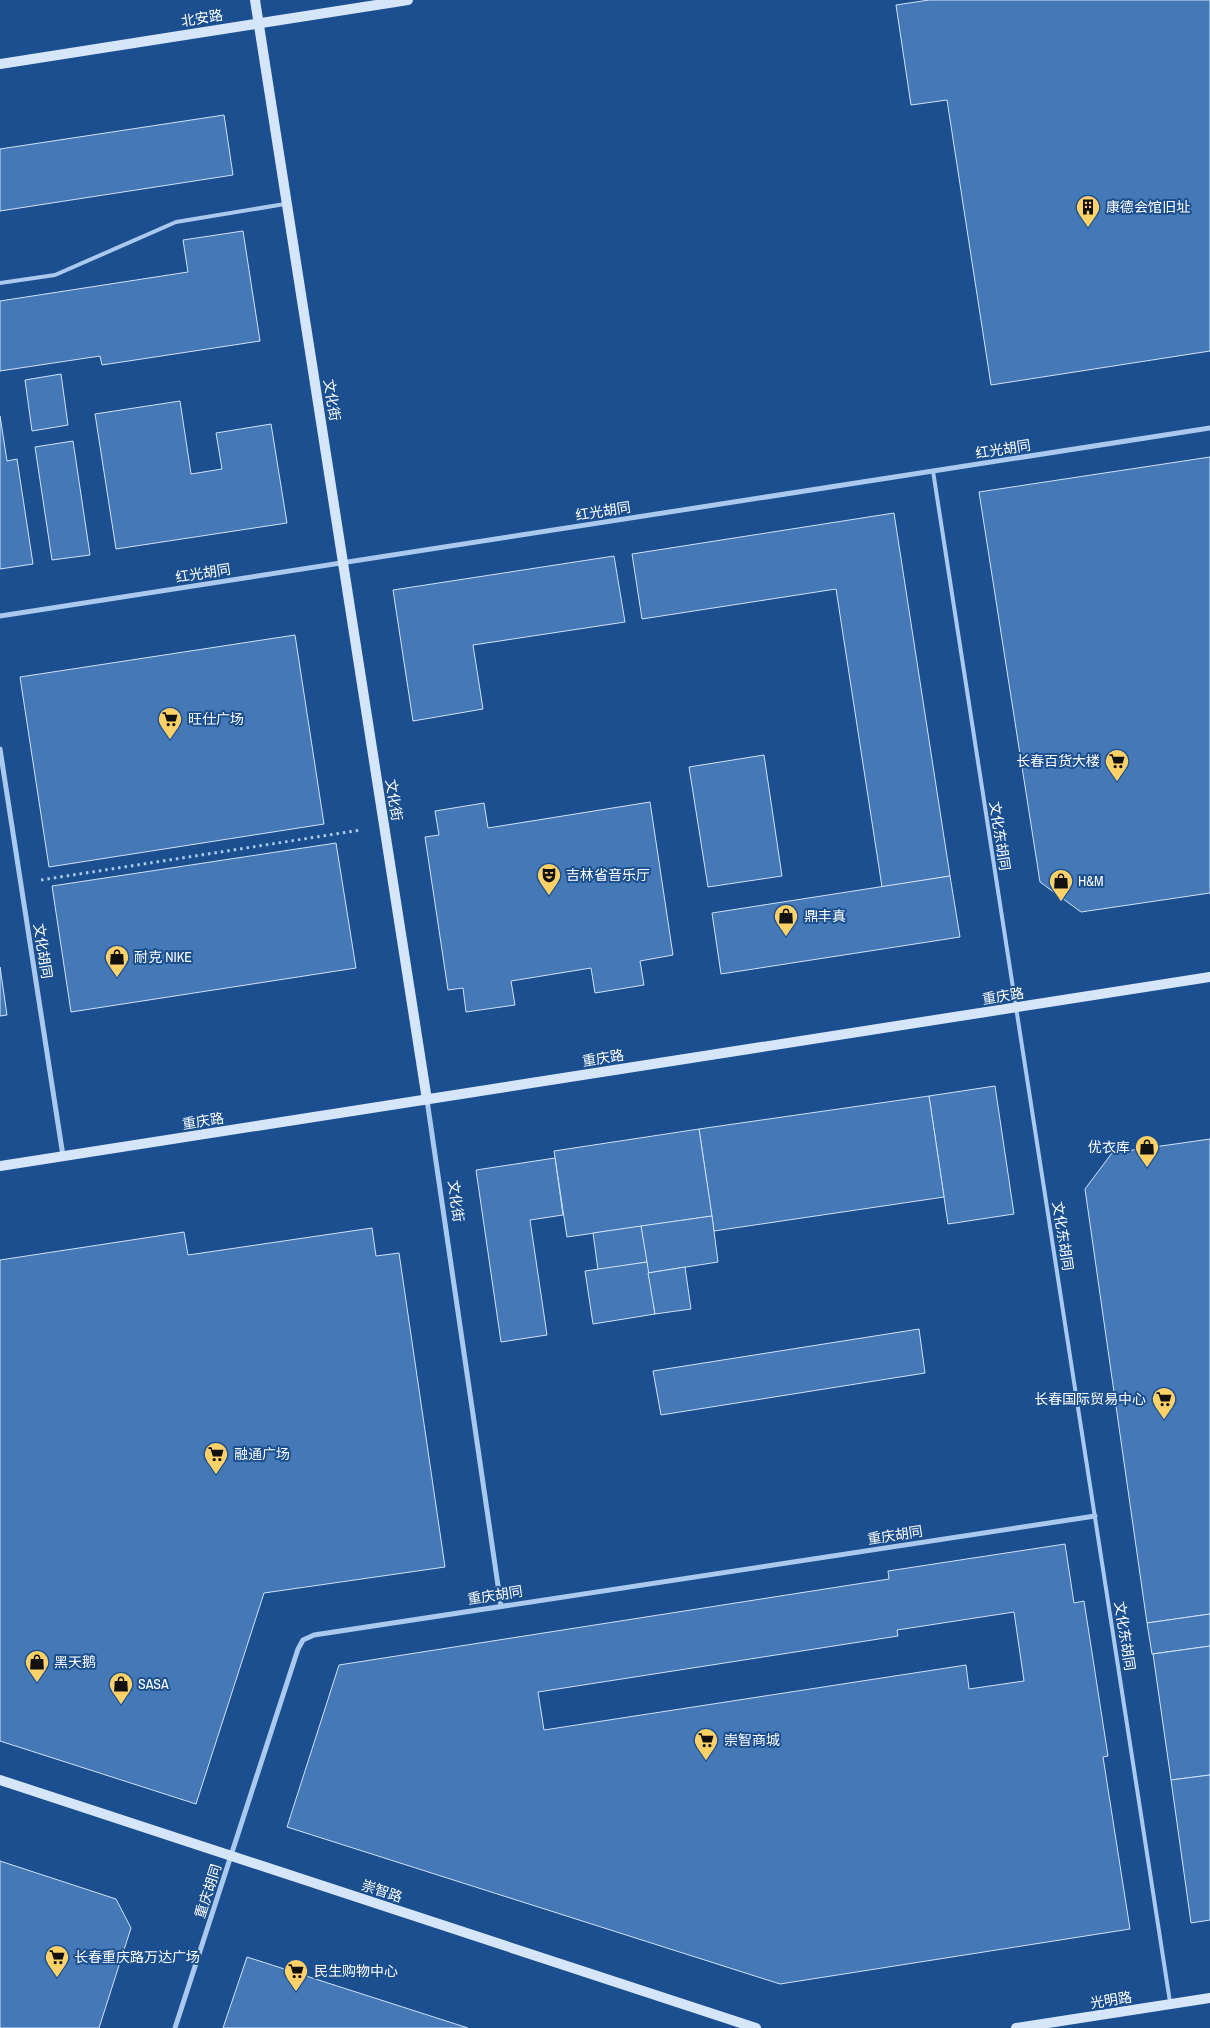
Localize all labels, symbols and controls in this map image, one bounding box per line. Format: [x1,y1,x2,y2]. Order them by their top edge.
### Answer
street label: 北安路 [180,6,224,30]
building icon: 康德会馆旧址 [1075,194,1101,228]
place label: 康德会馆旧址 [1106,198,1190,216]
street label: 文化街 [320,378,344,422]
street label: 红光胡同 [974,436,1032,462]
street label: 红光胡同 [574,498,632,524]
street label: 红光胡同 [174,560,232,586]
supermarket icon: 旺仕广场 [157,706,183,740]
place label: 旺仕广场 [188,710,244,728]
supermarket icon: 长春百货大楼 [1104,748,1130,782]
place label: 长春百货大楼 [1016,752,1100,770]
street label: 文化街 [382,778,406,822]
street label: 文化东胡同 [986,800,1014,872]
theatre icon: 吉林省音乐厅 [536,862,562,896]
place label: 吉林省音乐厅 [566,866,650,884]
shop icon: H&M [1048,868,1074,902]
place label: H&M [1078,872,1104,890]
shop icon: 鼎丰真 [773,903,799,937]
place label: 鼎丰真 [804,907,846,925]
street label: 文化胡同 [30,922,56,980]
shop icon: 耐克 NIKE [104,944,130,978]
place label: 耐克 NIKE [134,948,192,966]
street label: 重庆路 [981,984,1025,1008]
street label: 重庆路 [581,1046,625,1070]
street label: 重庆路 [181,1109,225,1133]
shop icon: 优衣库 [1134,1134,1160,1168]
place label: 优衣库 [1088,1138,1130,1156]
street label: 文化街 [444,1179,468,1223]
street label: 文化东胡同 [1049,1200,1077,1272]
supermarket icon: 长春国际贸易中心 [1151,1386,1177,1420]
place label: 长春国际贸易中心 [1034,1390,1146,1408]
supermarket icon: 融通广场 [203,1441,229,1475]
place label: 融通广场 [234,1445,290,1463]
street label: 重庆胡同 [866,1522,924,1548]
street label: 重庆胡同 [466,1582,524,1608]
street label: 文化东胡同 [1111,1600,1139,1672]
shop icon: 黑天鹅 [24,1649,50,1683]
place label: 黑天鹅 [54,1653,96,1671]
shop icon: SASA [108,1671,134,1705]
place label: SASA [138,1675,169,1693]
supermarket icon: 崇智商城 [693,1727,719,1761]
place label: 崇智商城 [724,1731,780,1749]
street label: 重庆胡同 [191,1862,225,1920]
street label: 崇智路 [359,1876,405,1906]
supermarket icon: 长春重庆路万达广场 [44,1944,70,1978]
place label: 长春重庆路万达广场 [74,1948,200,1966]
supermarket icon: 民生购物中心 [283,1958,309,1992]
place label: 民生购物中心 [314,1962,398,1980]
street label: 光明路 [1089,1988,1133,2012]

